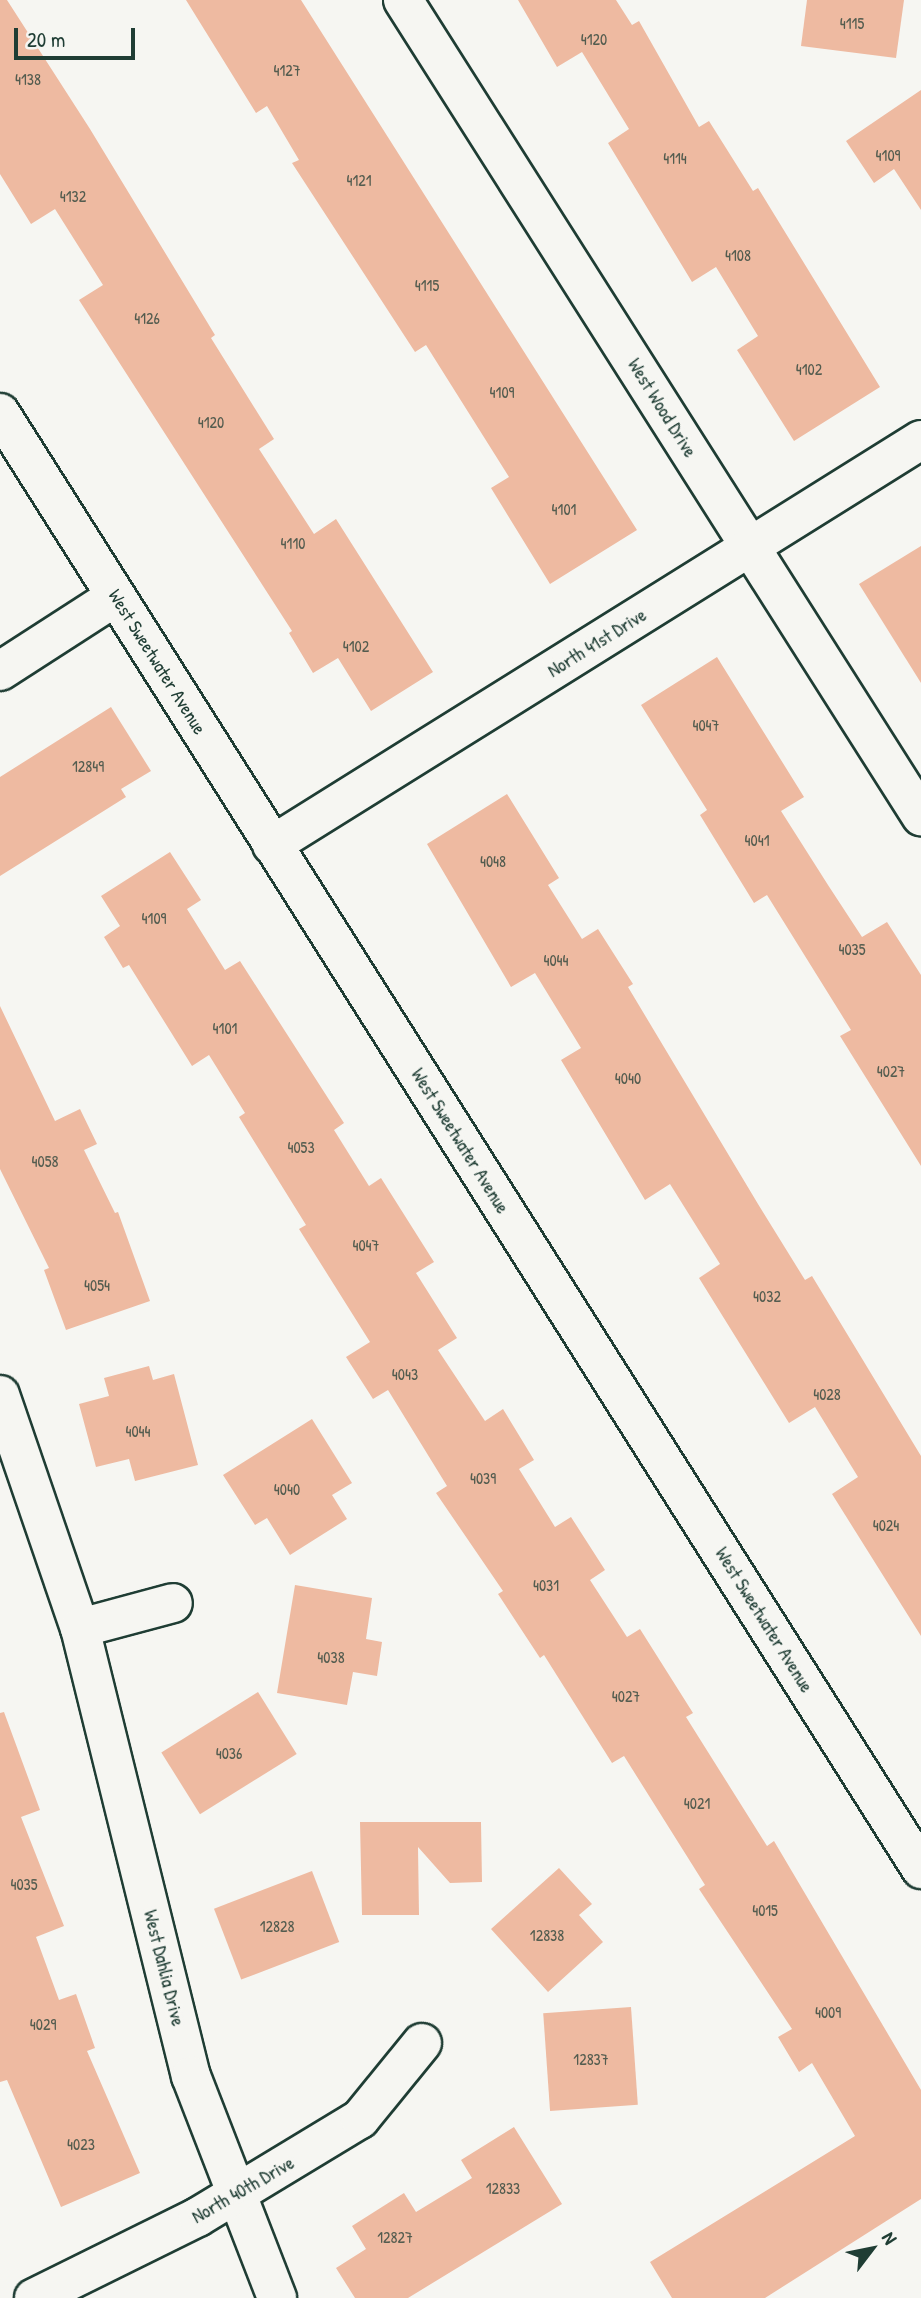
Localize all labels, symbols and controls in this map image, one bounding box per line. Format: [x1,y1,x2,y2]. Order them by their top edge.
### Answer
house number: 4115 [840,13,864,33]
scale bar [18,14,138,58]
text: 20 m [27,25,65,54]
house number: 4120 [581,29,607,49]
house number: 4127 [273,60,301,80]
house number: 4138 [15,69,41,89]
house number: 4109 [876,145,900,165]
house number: 4114 [663,148,687,168]
house number: 4121 [346,170,372,190]
house number: 4132 [60,186,86,206]
house number: 4108 [725,245,751,265]
house number: 4115 [415,275,439,295]
house number: 4126 [134,308,160,328]
street label: West Wood Drive [623,354,701,462]
house number: 4102 [796,359,822,379]
house number: 4109 [490,382,514,402]
house number: 4120 [198,412,224,432]
house number: 4101 [552,499,576,519]
house number: 4110 [281,533,305,553]
street label: West Sweetwater Avenue [103,585,211,739]
street label: North 41st Drive [543,604,651,682]
house number: 4102 [343,636,369,656]
house number: 4047 [692,715,720,735]
house number: 12849 [72,756,104,776]
house number: 4041 [745,830,769,850]
house number: 4048 [480,851,506,871]
house number: 4109 [142,908,166,928]
house number: 4035 [838,939,866,959]
house number: 4044 [543,950,569,970]
house number: 4101 [213,1018,237,1038]
house number: 4027 [877,1061,905,1081]
street label: West Sweetwater Avenue [406,1064,514,1218]
house number: 4040 [615,1068,641,1088]
house number: 4053 [287,1137,315,1157]
house number: 4058 [32,1151,58,1171]
house number: 4047 [352,1235,380,1255]
house number: 4054 [84,1275,110,1295]
house number: 4032 [753,1286,781,1306]
house number: 4043 [392,1364,418,1384]
house number: 4028 [813,1384,841,1404]
house number: 4044 [125,1421,151,1441]
house number: 4039 [470,1468,496,1488]
house number: 4040 [274,1479,300,1499]
house number: 4024 [873,1515,899,1535]
street label: West Sweetwater Avenue [710,1543,818,1697]
house number: 4031 [533,1575,559,1595]
house number: 4038 [317,1647,345,1667]
house number: 4027 [612,1686,640,1706]
house number: 4036 [216,1743,242,1763]
house number: 4021 [684,1793,710,1813]
house number: 4035 [10,1874,38,1894]
house number: 4015 [752,1900,778,1920]
street label: West Dahlia Drive [139,1908,189,2028]
house number: 12828 [260,1916,294,1936]
house number: 12838 [530,1925,564,1945]
house number: 4009 [815,2002,841,2022]
house number: 4029 [30,2014,56,2034]
house number: 12837 [573,2049,609,2069]
house number: 4023 [67,2134,95,2154]
street label: North 40th Drive [188,2152,298,2228]
house number: 12833 [486,2178,520,2198]
north arrow [837,2214,907,2284]
house number: 12827 [377,2227,413,2247]
text: N [876,2227,904,2249]

